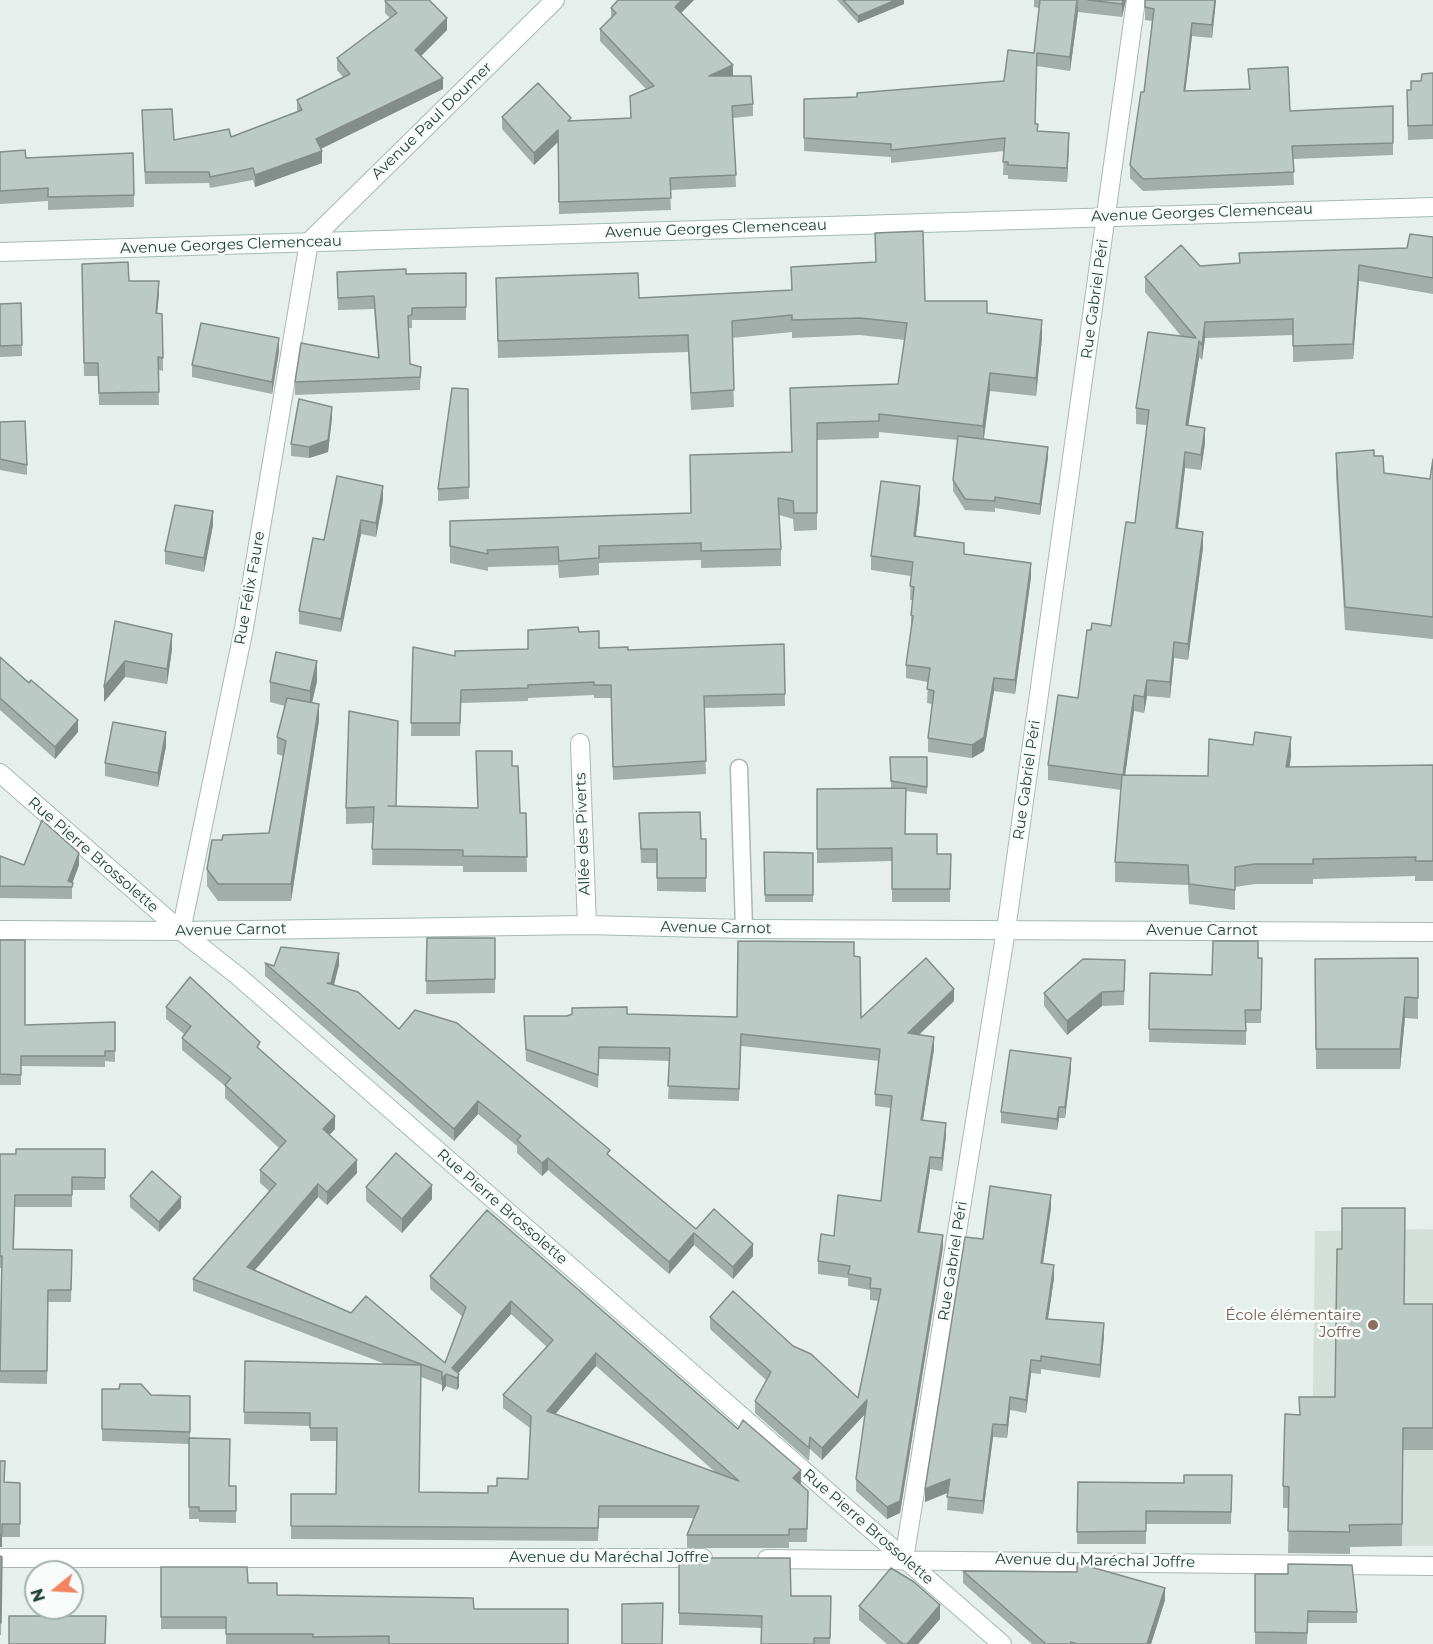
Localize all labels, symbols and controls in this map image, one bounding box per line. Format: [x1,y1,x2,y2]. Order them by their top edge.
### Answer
street label: Avenue Paul Doumer [368,59,496,183]
street label: Avenue Georges Clemenceau [1091,200,1313,226]
street label: Avenue Georges Clemenceau [605,216,827,242]
street label: Avenue Georges Clemenceau [120,232,342,258]
street label: Rue Gabriel Péri [1078,238,1112,360]
street label: Rue Félix Faure [231,530,269,646]
street label: Rue Gabriel Péri [1010,719,1044,841]
street label: Allée des Piverts [572,772,594,896]
street label: Rue Pierre Brossolette [24,793,162,917]
street label: Avenue Carnot [660,918,772,938]
street label: Avenue Carnot [175,920,287,940]
street label: Avenue Carnot [1146,922,1258,940]
street label: Rue Pierre Brossolette [433,1145,571,1269]
street label: Rue Gabriel Péri [935,1200,971,1322]
place label: École élémentaire Joffre [1226,1307,1361,1342]
marker: École élémentaire Joffre [1366,1318,1380,1332]
street label: Rue Pierre Brossolette [799,1465,937,1589]
street label: Avenue du Maréchal Joffre [509,1549,709,1567]
street label: Avenue du Maréchal Joffre [995,1550,1195,1572]
north arrow [24,1560,84,1620]
text: N [27,1586,49,1604]

